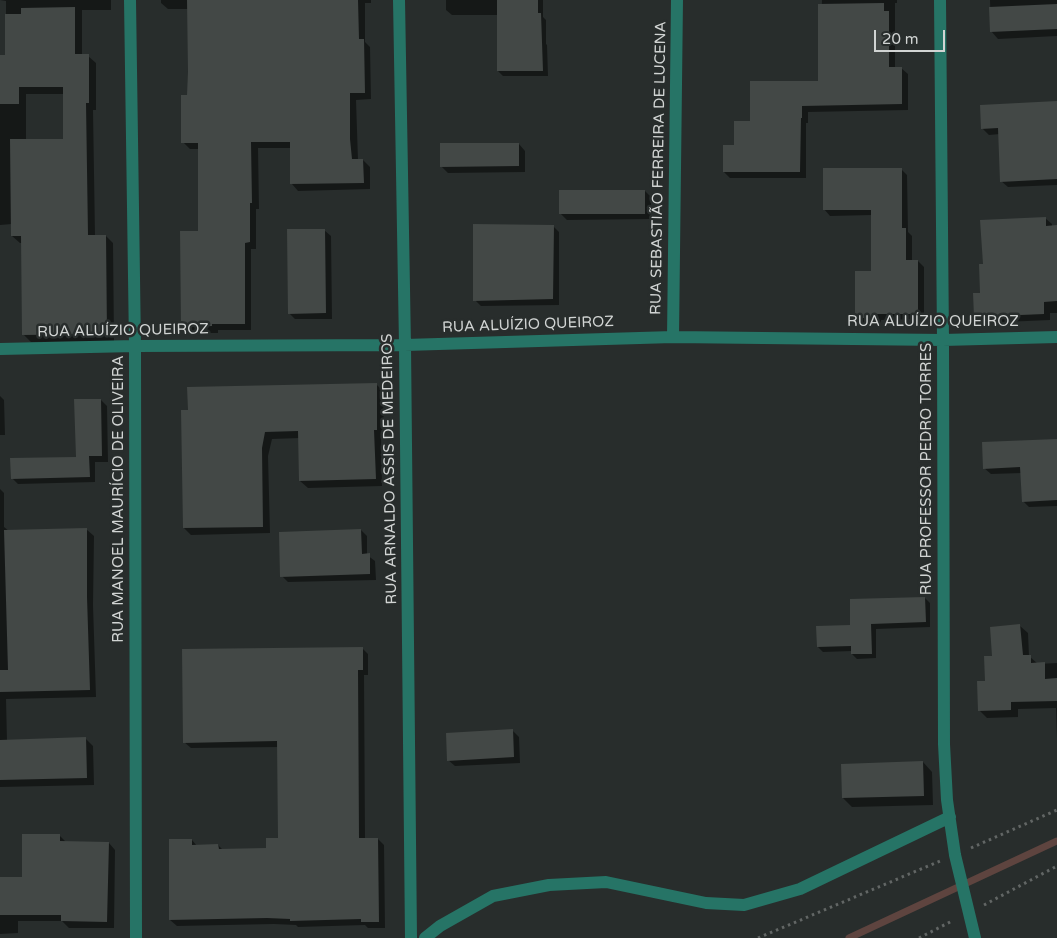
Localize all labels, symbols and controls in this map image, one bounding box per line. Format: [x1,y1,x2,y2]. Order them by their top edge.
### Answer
scale bar [877,20,948,52]
street label: RUA SEBASTIÃO FERREIRA DE LUCENA [647,21,671,315]
text: 20 m [882,30,919,48]
street label: RUA ALUÍZIO QUEIROZ [442,313,614,337]
street label: RUA ALUÍZIO QUEIROZ [847,313,1019,331]
street label: RUA ALUÍZIO QUEIROZ [37,321,209,341]
street label: RUA ARNALDO ASSIS DE MEDEIROS [379,333,401,605]
street label: RUA PROFESSOR PEDRO TORRES [918,343,936,595]
street label: RUA MANOEL MAURÍCIO DE OLIVEIRA [110,355,128,643]

